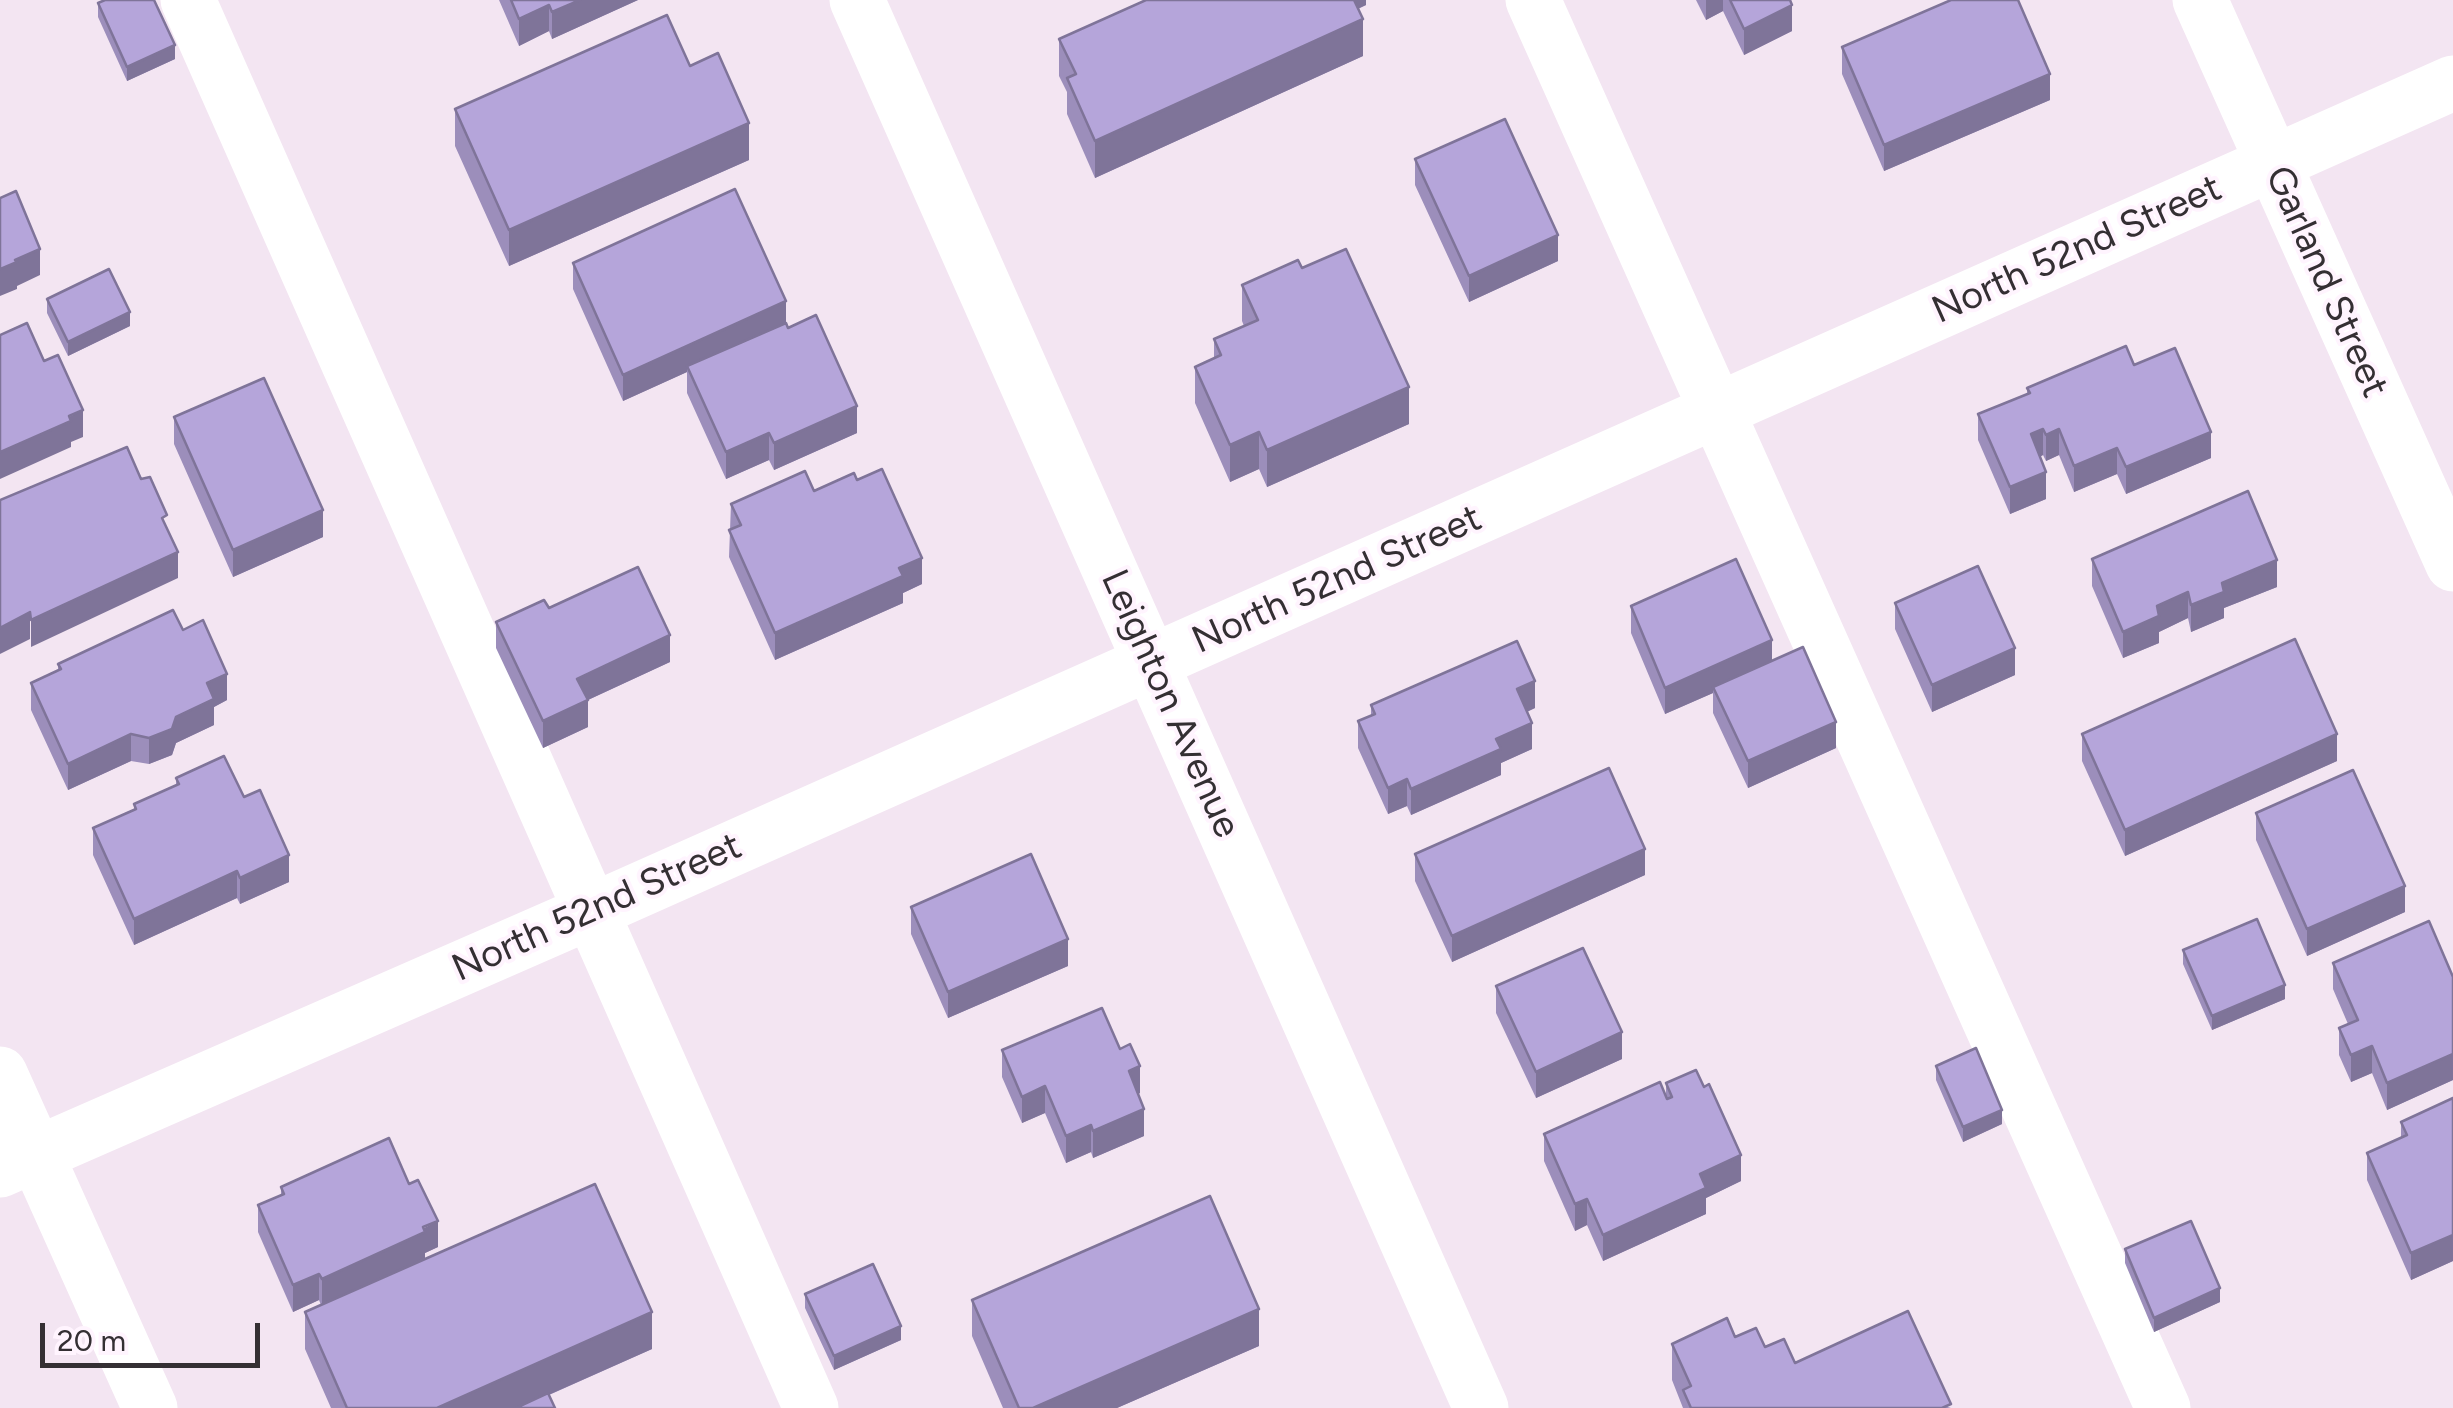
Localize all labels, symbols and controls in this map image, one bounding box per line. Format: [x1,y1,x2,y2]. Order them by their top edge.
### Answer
street label: Garland Street [2255,159,2397,405]
street label: North 52nd Street [1925,166,2229,334]
street label: North 52nd Street [1185,496,1489,664]
street label: Leighton Avenue [1091,563,1249,845]
street label: North 52nd Street [445,824,749,992]
scale bar [45,1303,265,1365]
text: 20 m [57,1322,126,1359]

